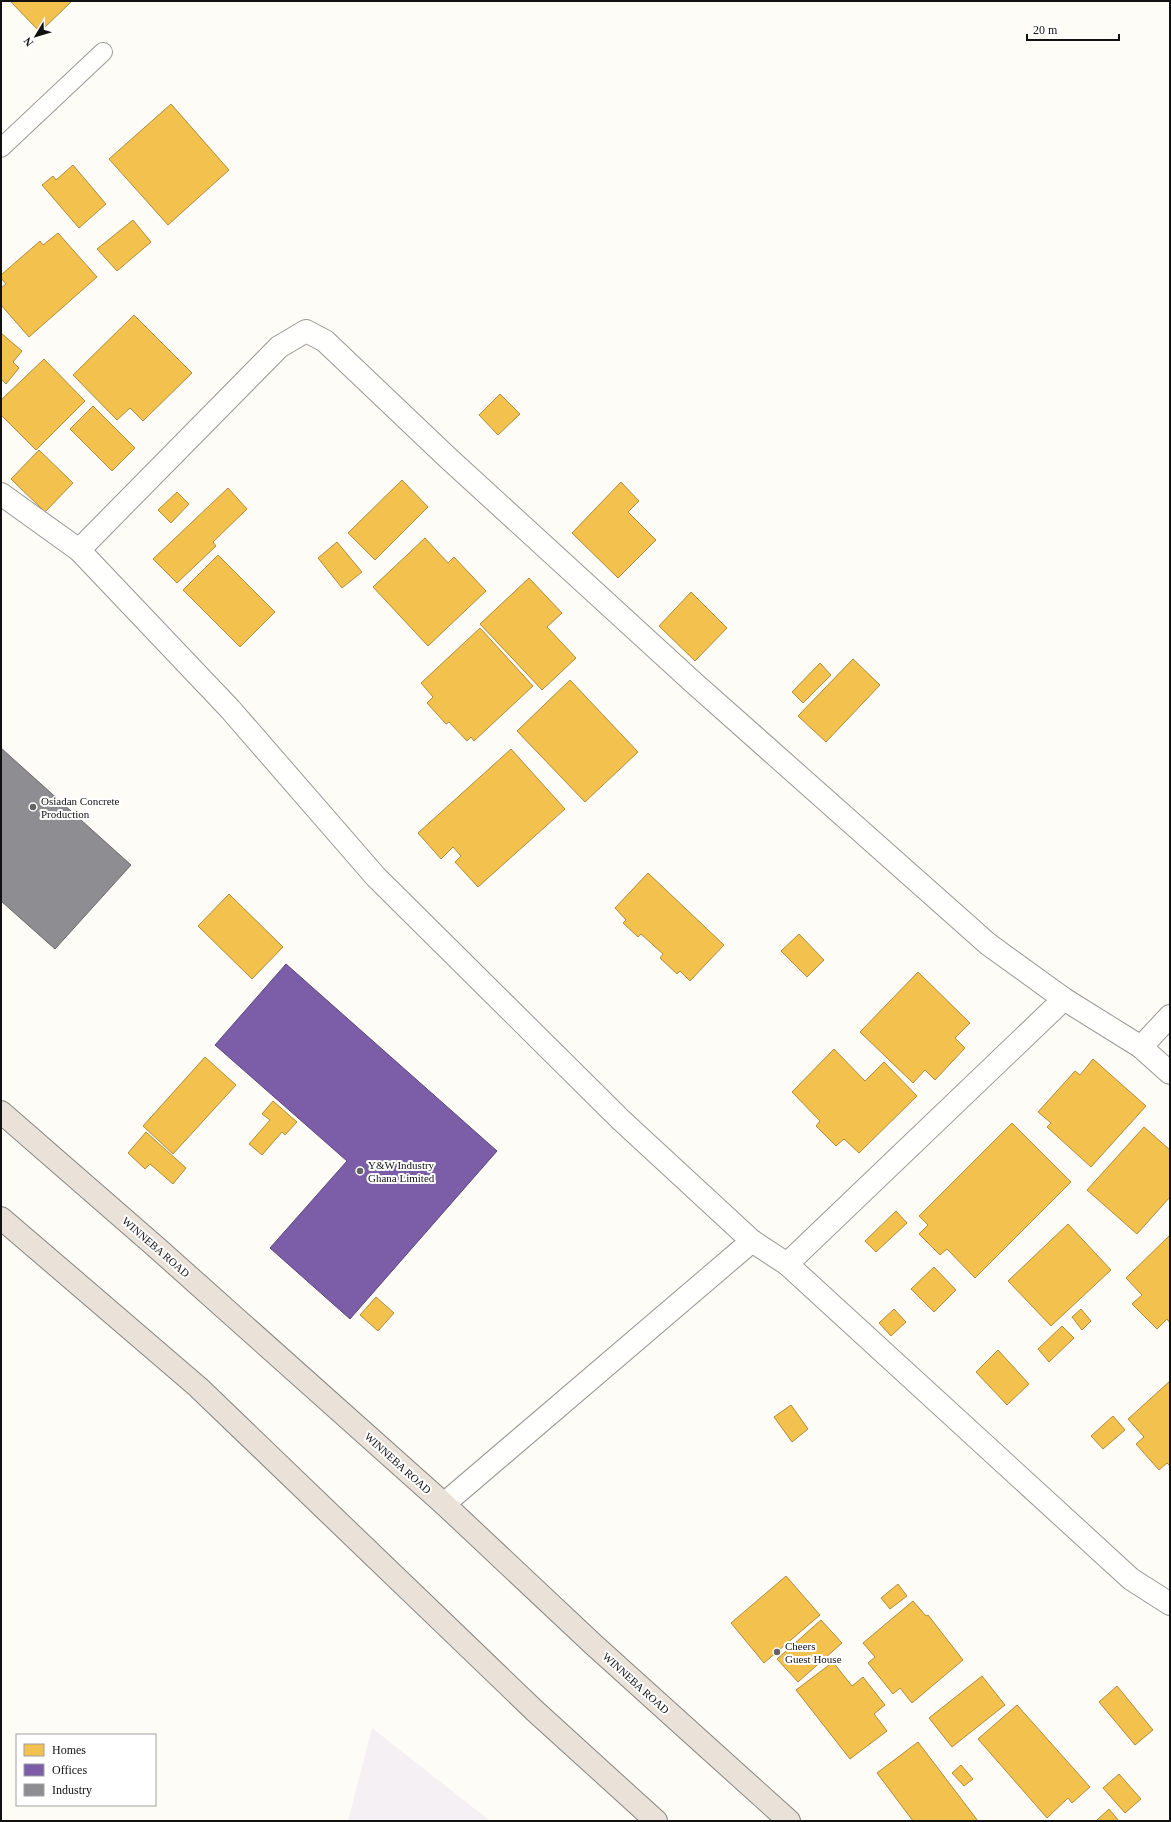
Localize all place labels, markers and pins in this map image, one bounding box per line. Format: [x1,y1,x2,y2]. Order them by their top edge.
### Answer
place label: Osiadan Concrete Production [41,795,120,820]
marker: Osiadan Concrete Production [28,802,38,812]
place label: Y&W Industry Ghana Limited [368,1159,435,1184]
marker: Y&W Industry Ghana Limited [355,1166,365,1176]
place label: Cheers Guest House [785,1640,842,1665]
marker: Cheers Guest House [772,1647,782,1657]

